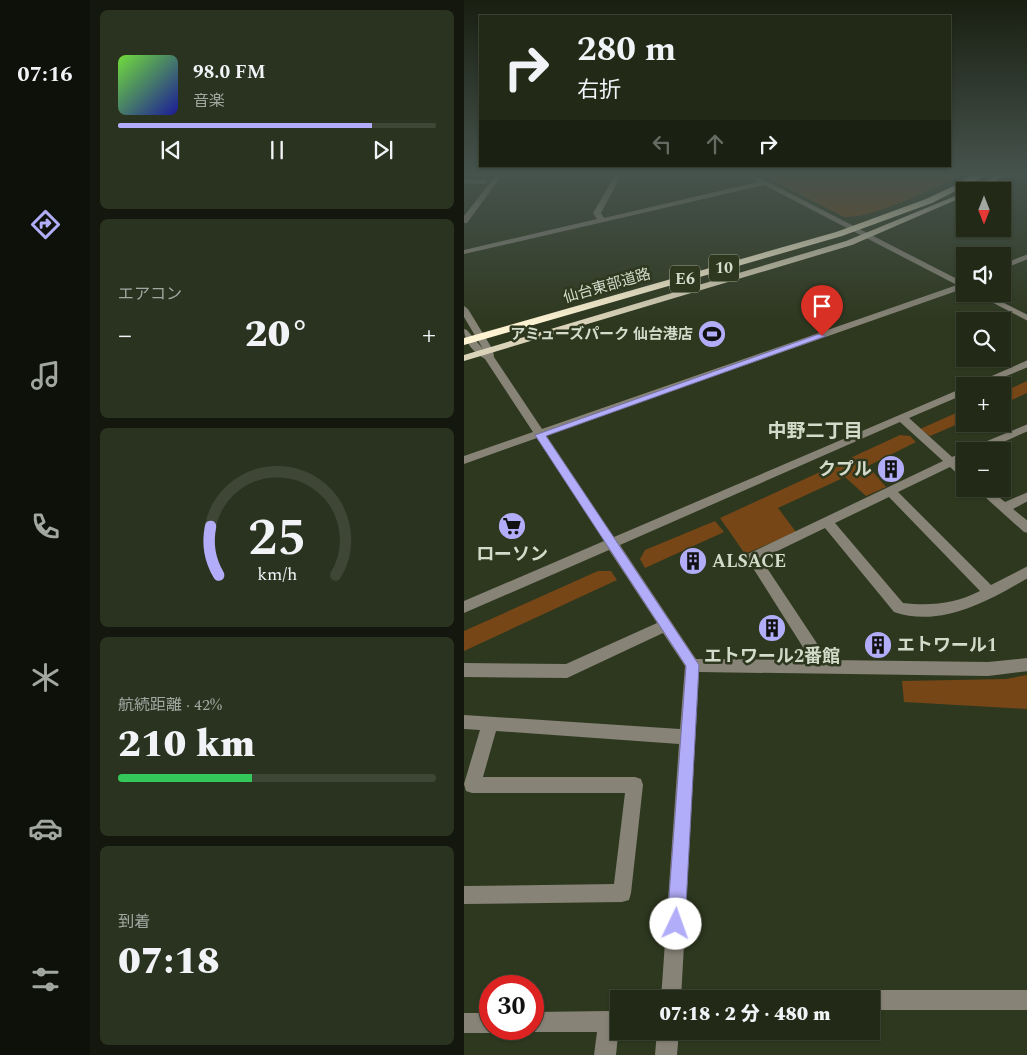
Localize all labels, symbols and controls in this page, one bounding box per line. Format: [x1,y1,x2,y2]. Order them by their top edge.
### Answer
text: 280 m [577,23,676,76]
icon: right [494,35,559,100]
text: 07:16 [17,58,73,91]
text: 98.0 FM [193,58,266,87]
text: 右折 [577,74,621,107]
text: 音楽 [193,89,225,113]
icon: left [648,130,676,158]
icon: ahead [701,130,729,158]
icon: right [754,130,782,158]
icon: previous [157,136,185,164]
icon: pause [263,136,291,164]
icon: next [369,136,397,164]
north arrow [956,182,1012,238]
map controls [956,182,1011,497]
icon: directions [28,207,63,242]
button: sound [956,247,1011,302]
road number: 10 [709,254,739,282]
street label: 仙台東部道路 [561,263,653,309]
road number: E6 [670,266,700,292]
text: エアコン [118,282,182,306]
pin [801,285,843,336]
icon: arrive [808,292,836,320]
text: 20° [245,306,309,364]
button: search [956,312,1011,367]
text: − [118,314,132,357]
text: + [422,314,436,357]
sports icon: アミューズパーク 仙台港店 [697,319,727,349]
place label: アミューズパーク 仙台港店 [510,323,693,346]
icon: music [28,358,63,393]
button: + [956,377,1011,432]
district label: 中野二丁目 [767,417,863,446]
button: − [956,442,1011,497]
building icon: クプル [876,454,906,484]
place label: クプル [818,456,872,483]
text: 25 [248,499,306,578]
icon: phone [28,509,63,544]
supermarket icon: ローソン [497,511,527,541]
place label: ローソン [476,541,548,568]
building icon: ALSACE [678,546,708,576]
place label: ALSACE [712,548,786,575]
text: km/h [257,561,297,588]
building icon: エトワール2番館 [757,613,787,643]
building icon: エトワール1 [863,630,893,660]
place label: エトワール1 [897,632,997,659]
place label: エトワール2番館 [704,643,840,670]
icon: climate [28,660,63,695]
text: 航続距離 · 42% [118,693,222,717]
text: 210 km [118,716,255,774]
icon: car [28,811,63,846]
position arrow [649,897,701,949]
text: 到着 [118,910,150,934]
text: 07:18 [118,933,220,991]
icon: filters [28,962,63,997]
speed limit sign: 30 [479,975,544,1040]
text: 07:18 · 2 分 · 480 m [659,1000,831,1029]

